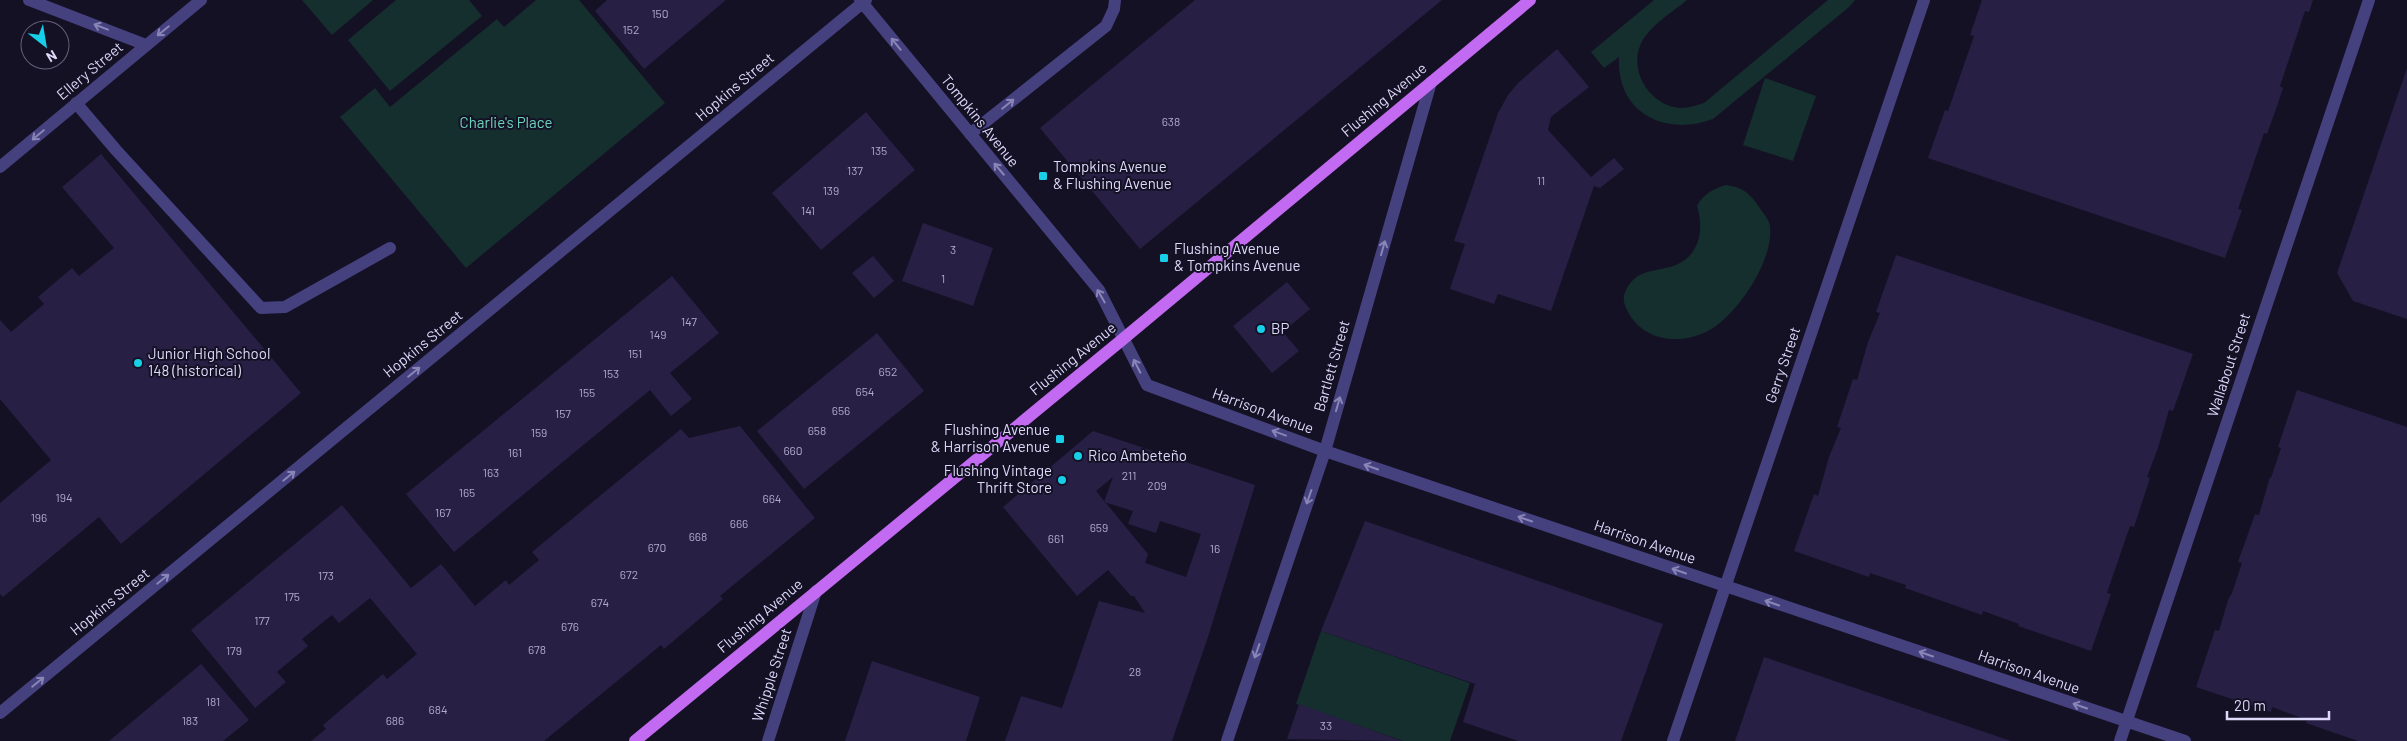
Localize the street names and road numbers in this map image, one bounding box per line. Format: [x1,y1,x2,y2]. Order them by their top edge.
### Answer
street label: Ellery Street [53,37,126,103]
street label: Hopkins Street [691,48,777,124]
street label: Flushing Avenue [1337,58,1430,140]
street label: Tompkins Avenue [938,71,1024,170]
street label: Hopkins Street [379,306,466,381]
street label: Wallabout Street [2203,310,2253,419]
street label: Flushing Avenue [1026,318,1119,399]
street label: Bartlett Street [1309,318,1353,414]
street label: Gerry Street [1761,324,1803,405]
street label: Harrison Avenue [1210,383,1316,437]
street label: Harrison Avenue [1592,515,1699,567]
street label: Hopkins Street [66,564,153,639]
street label: Flushing Avenue [713,574,806,656]
street label: Whipple Street [747,626,795,724]
street label: Harrison Avenue [1976,645,2083,697]

